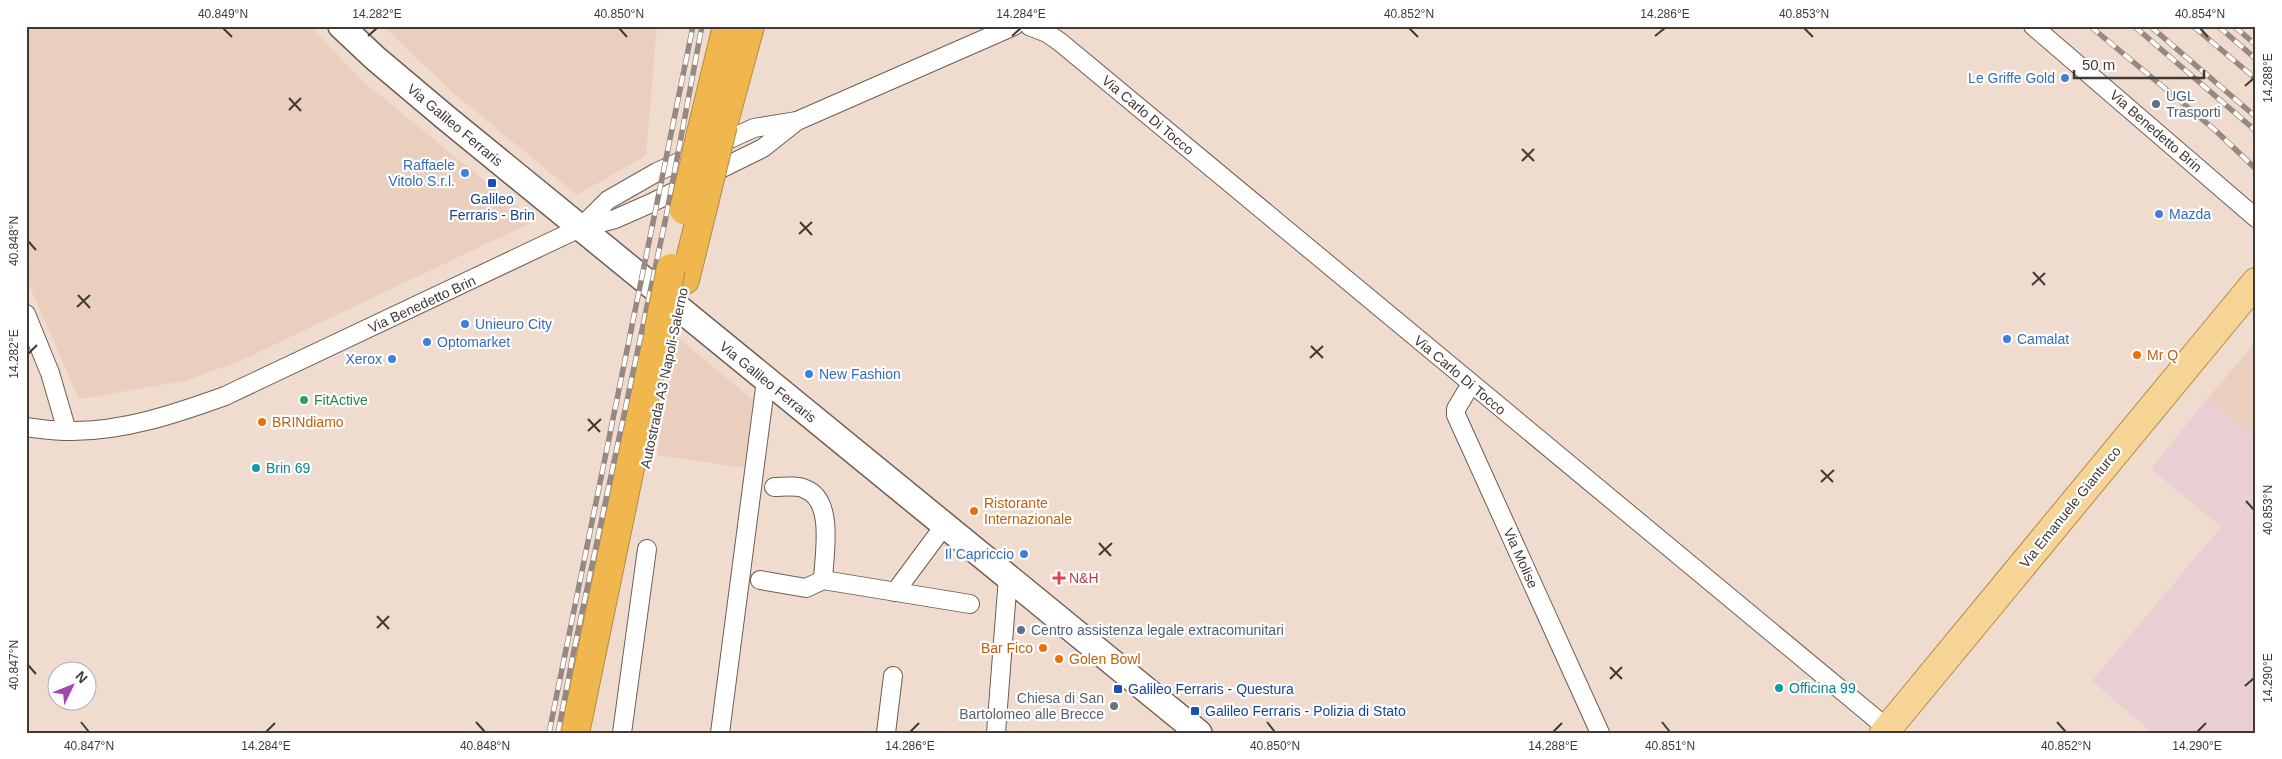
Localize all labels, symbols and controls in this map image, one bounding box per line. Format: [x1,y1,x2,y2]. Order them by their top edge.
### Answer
text: 40.849°N [198,7,248,21]
text: 14.282°E [352,7,402,21]
text: 40.850°N [594,7,644,21]
text: 14.284°E [996,7,1046,21]
text: 40.852°N [1384,7,1434,21]
text: 14.286°E [1640,7,1690,21]
text: 40.853°N [1779,7,1829,21]
text: 40.854°N [2175,7,2225,21]
scale bar [2074,48,2204,80]
text: 14.288°E [2261,53,2275,103]
text: 50 m [2082,56,2115,73]
place label: Le Griffe Gold [1968,70,2055,86]
street label: Via Carlo Di Tocco [1099,72,1197,158]
marker: Le Griffe Gold [2059,72,2071,84]
street label: Via Galileo Ferraris [404,80,506,170]
street label: Via Benedetto Brin [2107,87,2205,175]
place label: UGL Trasporti [2166,88,2221,120]
marker: UGL Trasporti [2150,98,2162,110]
place label: Raffaele Vitolo S.r.l. [388,157,455,189]
marker: Raffaele Vitolo S.r.l. [459,167,471,179]
marker: Galileo Ferraris - Brin [486,177,498,189]
place label: Galileo Ferraris - Brin [449,191,535,223]
place label: Mazda [2169,206,2211,222]
marker: Mazda [2153,208,2165,220]
text: 40.848°N [7,216,21,266]
street label: Via Benedetto Brin [366,272,478,336]
street label: Autostrada A3 Napoli-Salerno [637,286,691,470]
place label: Unieuro City [475,316,552,332]
marker: Unieuro City [459,318,471,330]
text: 14.282°E [7,329,21,379]
place label: Camalat [2017,331,2069,347]
street label: Via Carlo Di Tocco [1411,332,1509,418]
marker: Camalat [2001,333,2013,345]
place label: Optomarket [437,334,510,350]
marker: Optomarket [421,336,433,348]
street label: Via Galileo Ferraris [717,338,819,426]
place label: Mr Q [2147,347,2178,363]
marker: Mr Q [2131,349,2143,361]
place label: Xerox [345,351,382,367]
marker: Xerox [386,353,398,365]
place label: New Fashion [819,366,901,382]
marker: New Fashion [803,368,815,380]
place label: FitActive [314,392,368,408]
marker: FitActive [298,394,310,406]
place label: BRINdiamo [272,414,344,430]
marker: BRINdiamo [256,416,268,428]
street label: Via Emanuele Gianturco [2016,443,2124,571]
place label: Brin 69 [266,460,311,476]
marker: Brin 69 [250,462,262,474]
text: 40.853°N [2261,485,2275,535]
place label: Ristorante Internazionale [984,495,1072,527]
marker: Ristorante Internazionale [968,505,980,517]
street label: Via Molise [1501,525,1541,591]
place label: Il Capriccio [945,546,1014,562]
marker: Il Capriccio [1018,548,1030,560]
place label: N&H [1069,570,1099,586]
marker: N&H [1053,572,1065,584]
place label: Centro assistenza legale extracomunitari [1031,622,1284,638]
marker: Centro assistenza legale extracomunitari [1015,624,1027,636]
text: 40.847°N [7,640,21,690]
place label: Bar Fico [981,640,1033,656]
marker: Bar Fico [1037,642,1049,654]
place label: Golen Bowl [1069,651,1141,667]
marker: Golen Bowl [1053,653,1065,665]
text: 14.290°E [2261,653,2275,703]
north arrow [48,662,98,712]
text: N [72,668,91,686]
place label: Officina 99 [1789,680,1856,696]
place label: Galileo Ferraris - Questura [1128,681,1294,697]
marker: Officina 99 [1773,682,1785,694]
marker: Galileo Ferraris - Questura [1112,683,1124,695]
place label: Chiesa di San Bartolomeo alle Brecce [959,690,1104,722]
marker: Chiesa di San Bartolomeo alle Brecce [1108,700,1120,712]
place label: Galileo Ferraris - Polizia di Stato [1205,703,1406,719]
marker: Galileo Ferraris - Polizia di Stato [1189,705,1201,717]
text: 40.847°N [64,739,114,753]
text: 14.284°E [241,739,291,753]
text: 40.848°N [460,739,510,753]
text: 14.286°E [885,739,935,753]
text: 40.850°N [1250,739,1300,753]
text: 14.288°E [1528,739,1578,753]
text: 40.851°N [1645,739,1695,753]
text: 40.852°N [2041,739,2091,753]
text: 14.290°E [2172,739,2222,753]

